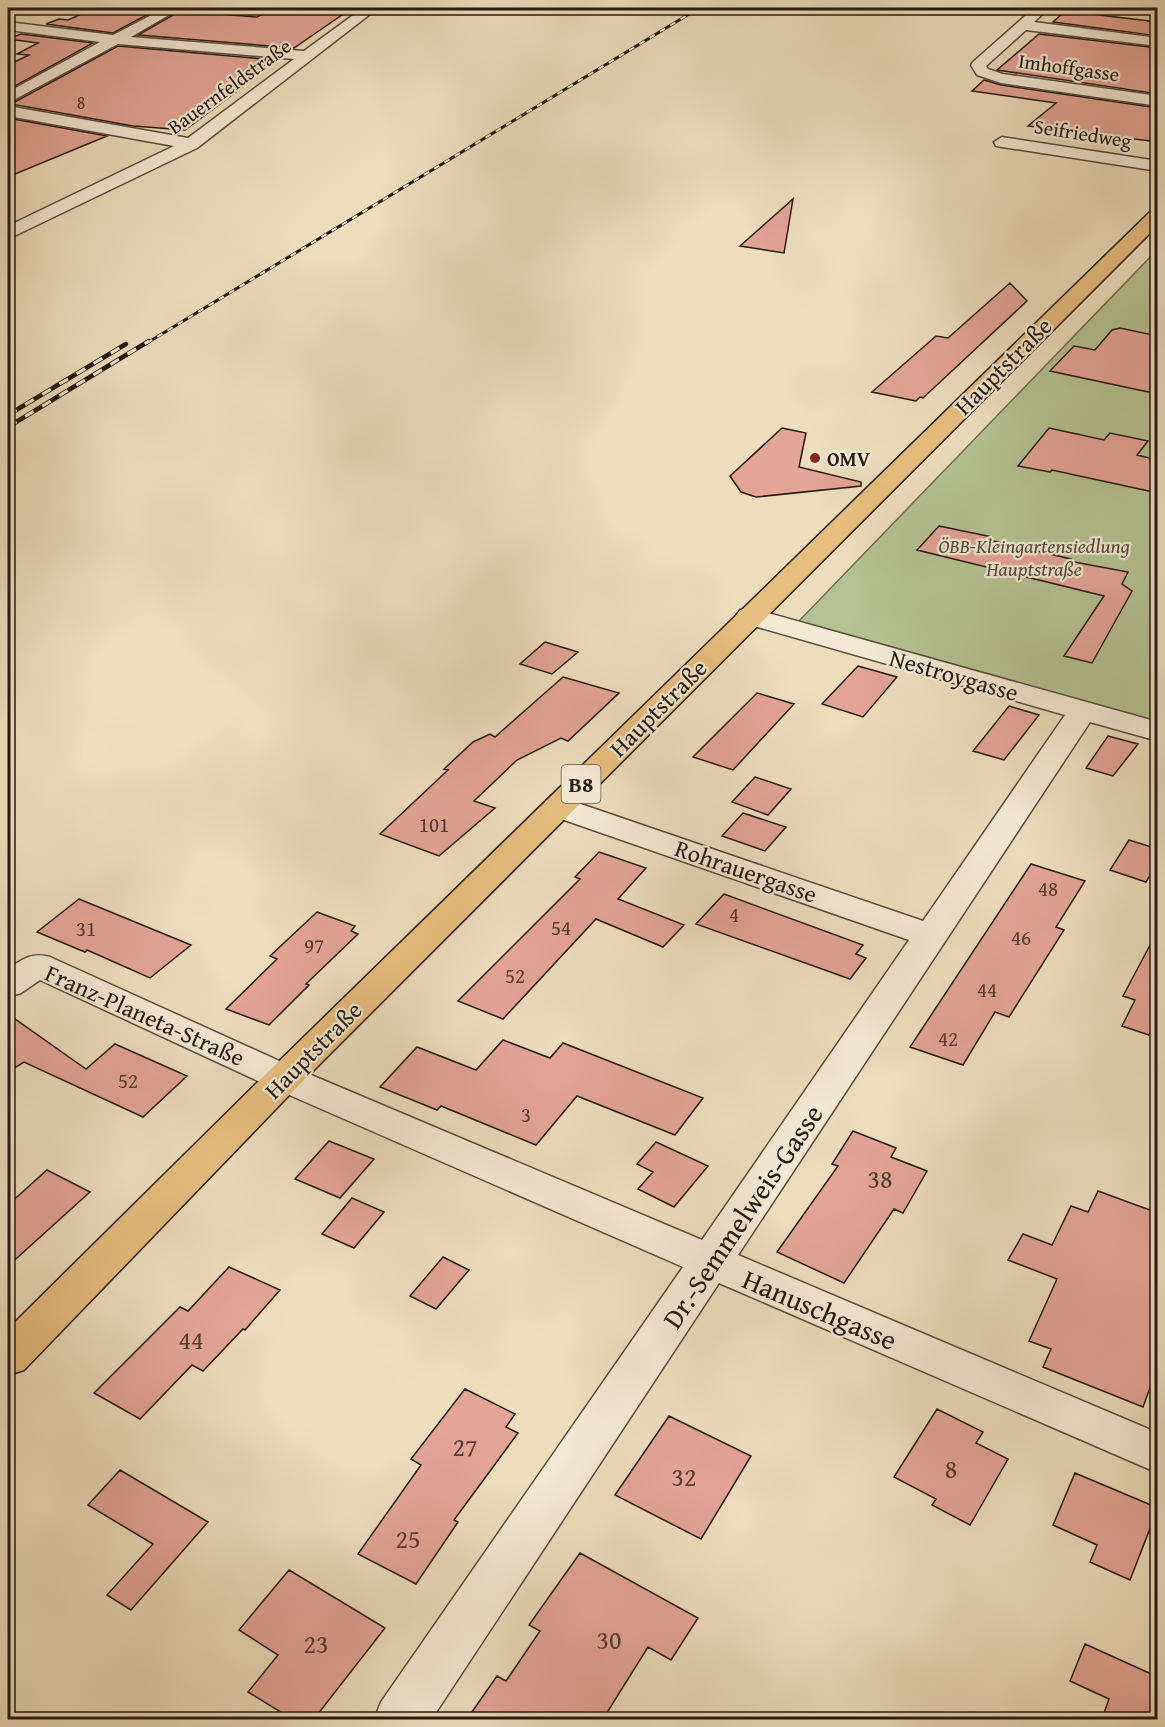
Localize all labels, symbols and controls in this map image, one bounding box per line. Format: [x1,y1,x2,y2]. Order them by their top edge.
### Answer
street label: Bauernfeldstraße [161,31,297,141]
street label: Imhoffgasse [1017,46,1121,88]
house number: 8 [77,89,85,116]
street label: Seifriedweg [1032,111,1134,155]
street label: Hauptstraße [946,309,1060,423]
place label: OMV [827,444,871,473]
marker: OMV [808,451,822,465]
park label: ÖBB-Kleingartensiedlung Hauptstraße [938,531,1130,583]
street label: Nestroygasse [886,640,1022,710]
street label: Hauptstraße [601,651,715,765]
road number: B8 [562,765,600,803]
house number: 101 [419,809,449,840]
street label: Rohrauergasse [670,830,822,912]
house number: 48 [1038,873,1058,904]
house number: 4 [729,899,739,930]
house number: 54 [551,912,571,943]
house number: 31 [76,913,96,944]
house number: 46 [1011,922,1031,953]
house number: 97 [304,930,324,961]
street label: Franz-Planeta-Straße [40,955,250,1075]
house number: 52 [505,960,525,991]
house number: 44 [977,974,997,1005]
street label: Hauptstraße [256,993,370,1107]
house number: 42 [938,1023,958,1054]
house number: 52 [118,1065,138,1096]
street label: Dr.-Semmelweis-Gasse [652,1096,832,1336]
house number: 3 [521,1099,531,1130]
house number: 38 [867,1159,893,1198]
street label: Hanuschgasse [736,1258,904,1360]
house number: 44 [178,1320,204,1359]
house number: 27 [452,1427,478,1466]
house number: 8 [945,1449,957,1488]
house number: 32 [671,1457,697,1496]
house number: 25 [395,1519,421,1558]
house number: 30 [596,1620,622,1659]
house number: 23 [303,1624,329,1663]

